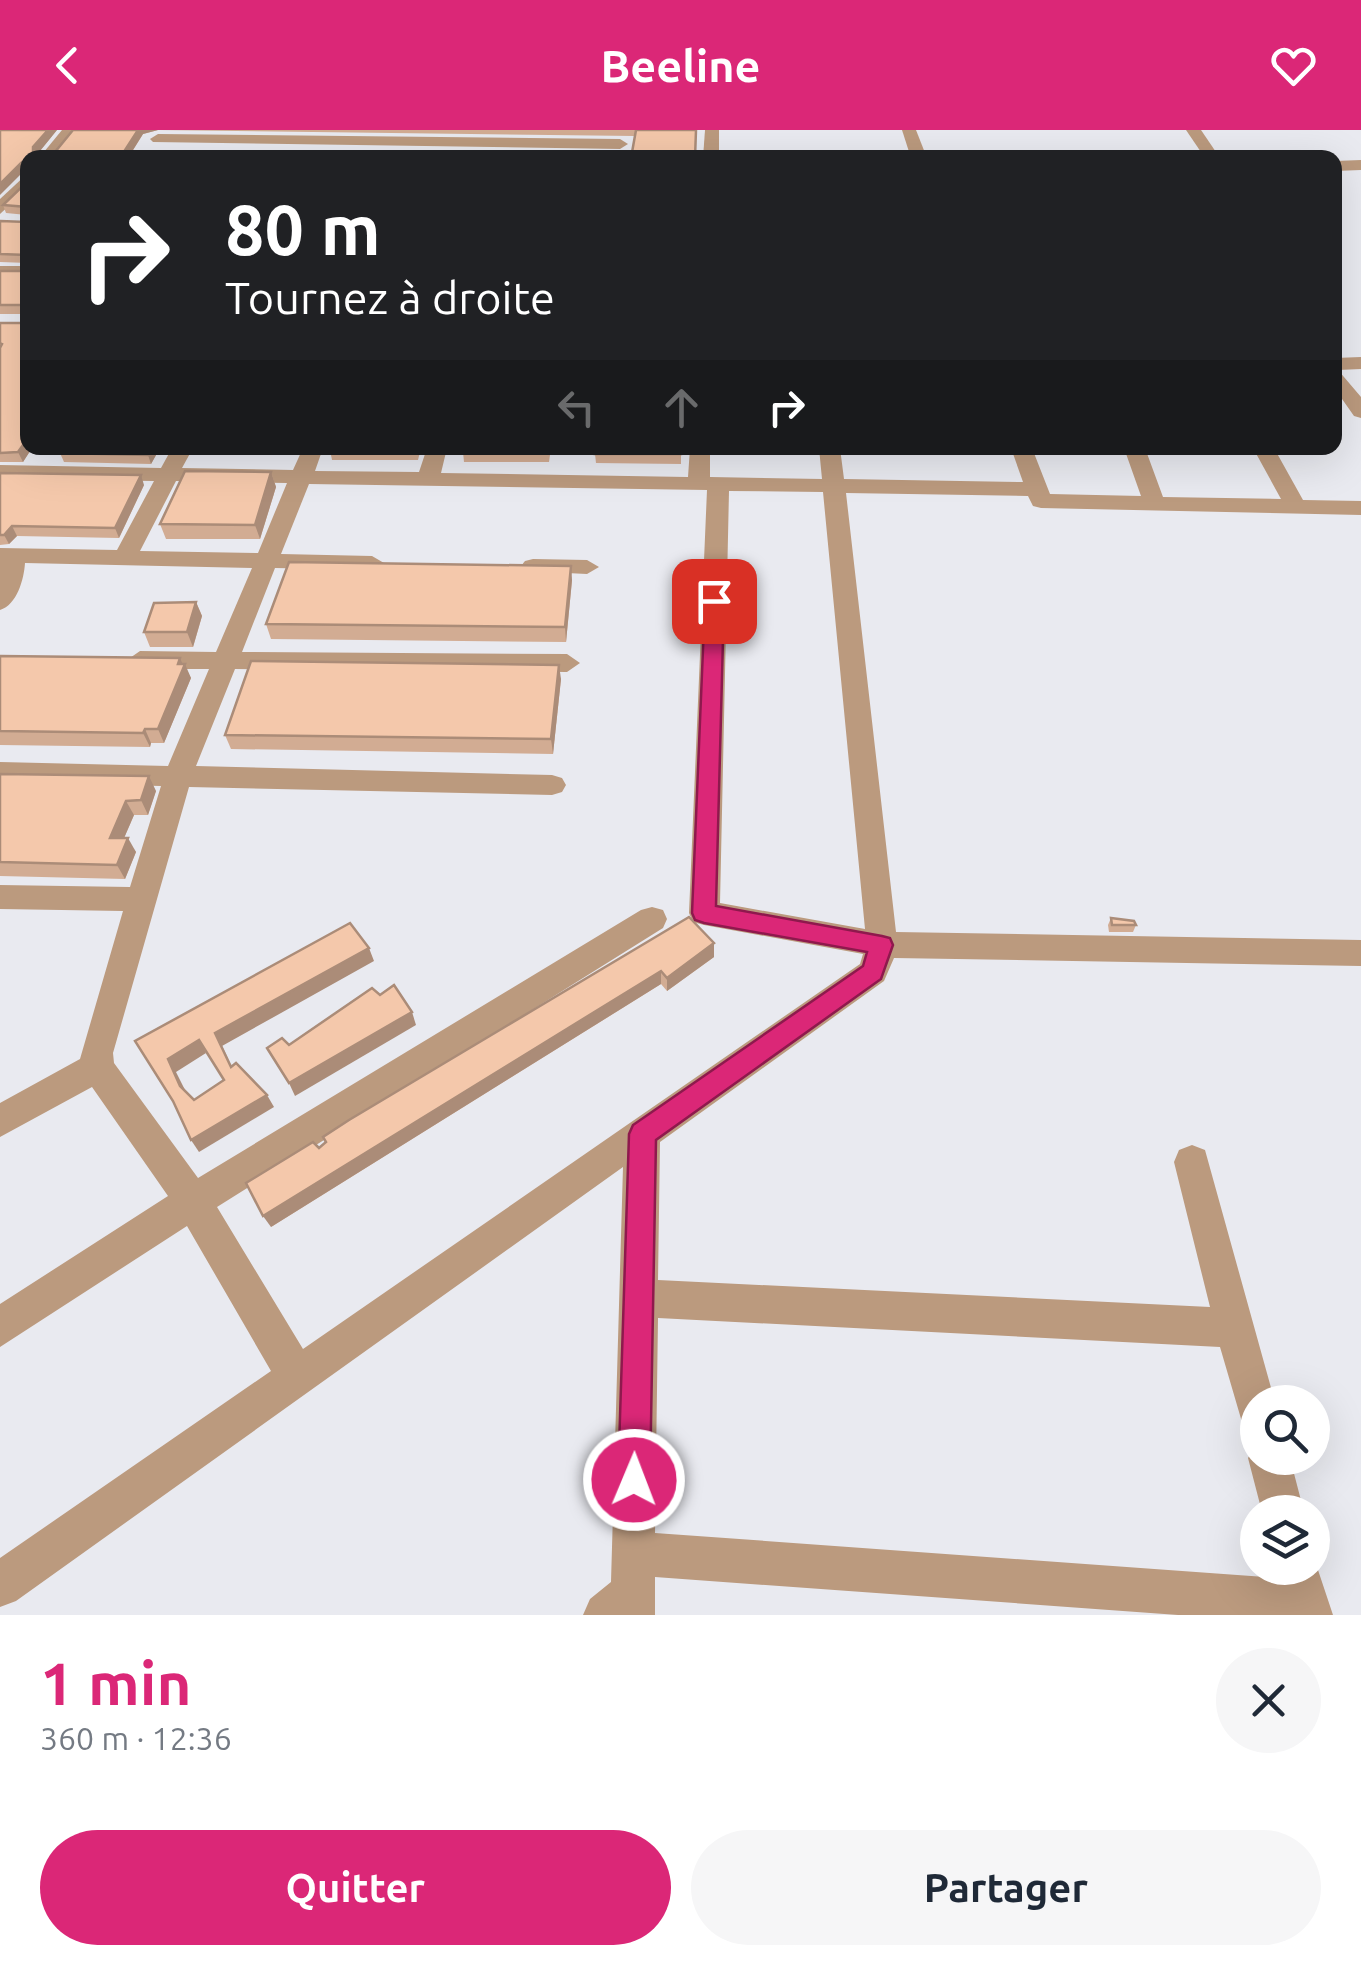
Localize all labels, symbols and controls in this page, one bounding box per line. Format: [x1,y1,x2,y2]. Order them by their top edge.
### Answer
icon: back [40,38,95,93]
icon: heart [1266,38,1321,93]
text: Beeline [600,40,761,91]
icon: right [60,190,190,320]
text: 80 m [225,190,381,268]
text: Tournez à droite [225,272,555,323]
icon: left [549,380,604,435]
icon: ahead [654,380,709,435]
icon: right [759,380,814,435]
pin [672,559,757,644]
icon: arrive [687,574,742,629]
map controls [1240,1385,1330,1585]
button: search [1240,1385,1330,1475]
position arrow [582,1428,686,1532]
button: layers [1240,1495,1330,1585]
button: close [1216,1648,1321,1753]
text: 1 min [40,1649,192,1716]
text: 360 m · 12:36 [40,1720,232,1756]
button: Quitter [40,1830,671,1945]
button: Partager [691,1830,1321,1945]

